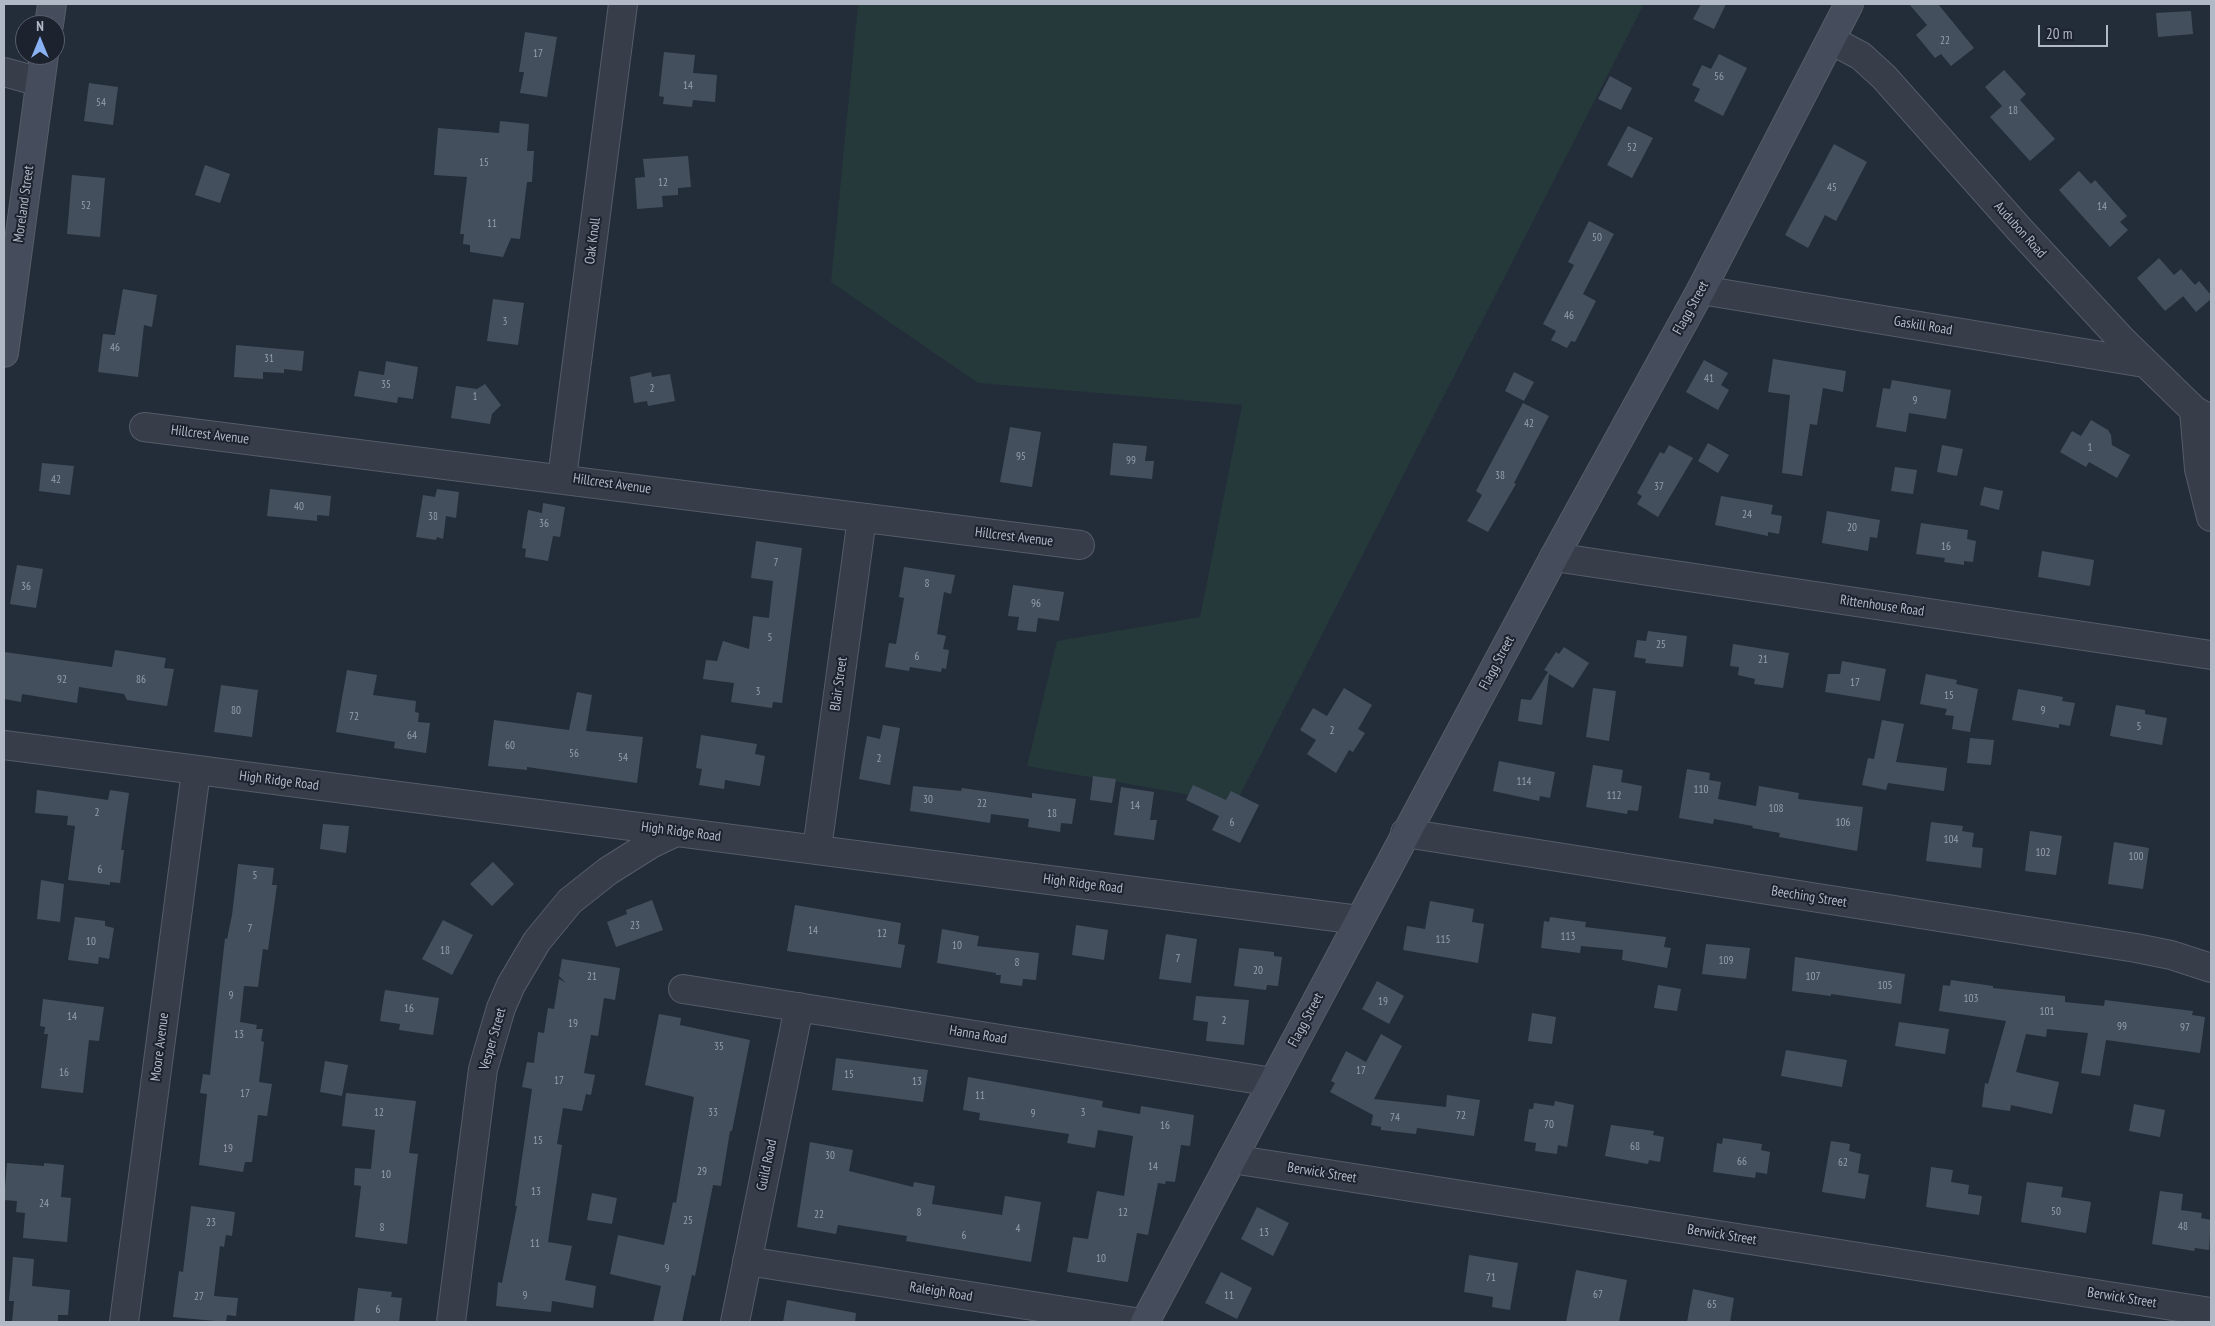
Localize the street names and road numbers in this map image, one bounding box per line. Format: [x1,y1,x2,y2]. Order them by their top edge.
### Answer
street label: Moreland Street [10,164,38,244]
street label: Audubon Road [1990,198,2050,262]
street label: Oak Knoll [582,217,604,265]
street label: Flagg Street [1669,278,1713,338]
street label: Gaskill Road [1893,313,1953,339]
street label: Hillcrest Avenue [170,422,250,448]
street label: Hillcrest Avenue [572,470,652,498]
street label: Hillcrest Avenue [974,524,1054,550]
street label: Rittenhouse Road [1839,592,1925,620]
street label: Flagg Street [1476,633,1518,693]
street label: Blair Street [827,656,851,712]
street label: High Ridge Road [238,768,320,794]
street label: High Ridge Road [640,819,722,845]
street label: High Ridge Road [1042,871,1124,897]
street label: Beeching Street [1770,883,1848,911]
street label: Flagg Street [1285,990,1327,1050]
street label: Vesper Street [476,1006,510,1072]
street label: Moore Avenue [147,1012,173,1082]
street label: Hanna Road [948,1022,1008,1048]
street label: Guild Road [753,1138,781,1192]
street label: Berwick Street [1286,1159,1358,1187]
street label: Berwick Street [1686,1221,1758,1249]
street label: Raleigh Road [908,1279,974,1305]
street label: Berwick Street [2086,1284,2158,1312]

